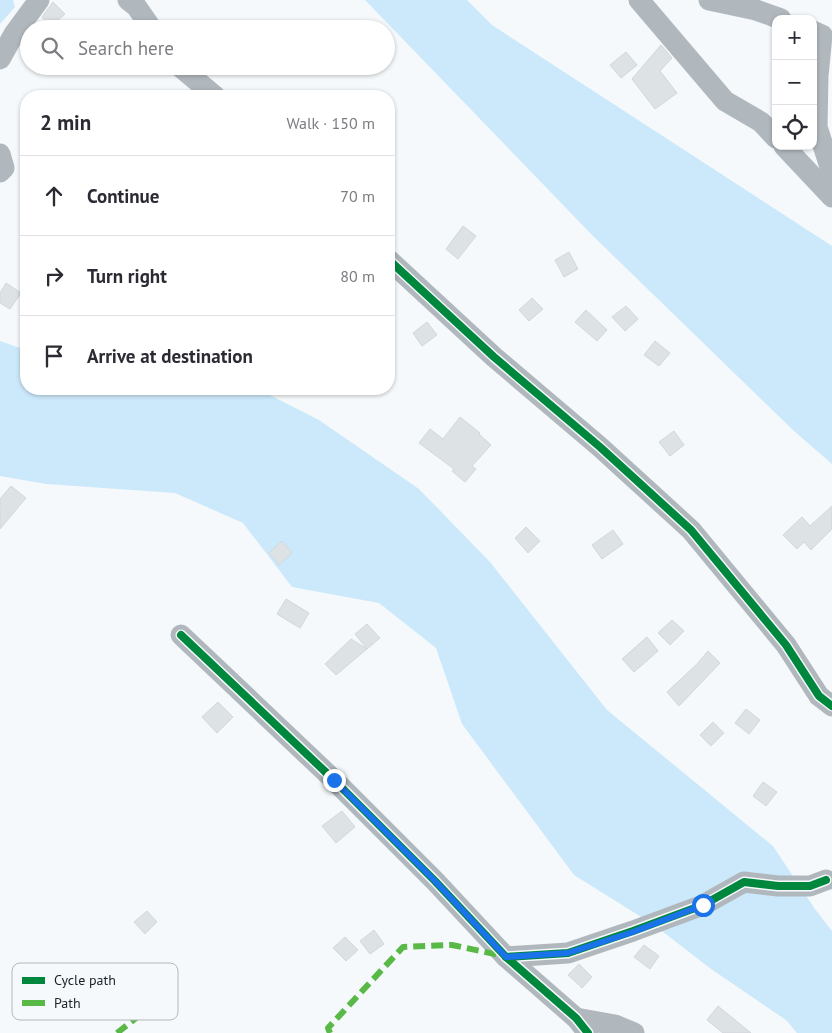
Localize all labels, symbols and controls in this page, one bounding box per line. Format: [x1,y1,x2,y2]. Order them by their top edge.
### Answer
map controls [772,15,817,150]
button: + [772,15,817,60]
search box [20,20,395,75]
icon: search [38,34,66,62]
text: Search here [78,36,174,60]
button: − [772,60,817,105]
button: locate [772,105,817,150]
text: 2 min [40,109,91,136]
text: Walk · 150 m [286,113,375,133]
icon: ahead [40,182,68,210]
text: Continue [87,184,159,208]
text: 70 m [340,186,375,206]
icon: right [40,262,68,290]
text: Turn right [87,264,167,288]
text: 80 m [340,266,375,286]
icon: arrive [40,342,68,370]
text: Arrive at destination [87,344,253,368]
route end [323,769,346,792]
route start [692,894,715,917]
legend [12,963,178,1020]
text: Cycle path [54,971,116,989]
text: Path [54,994,81,1012]

